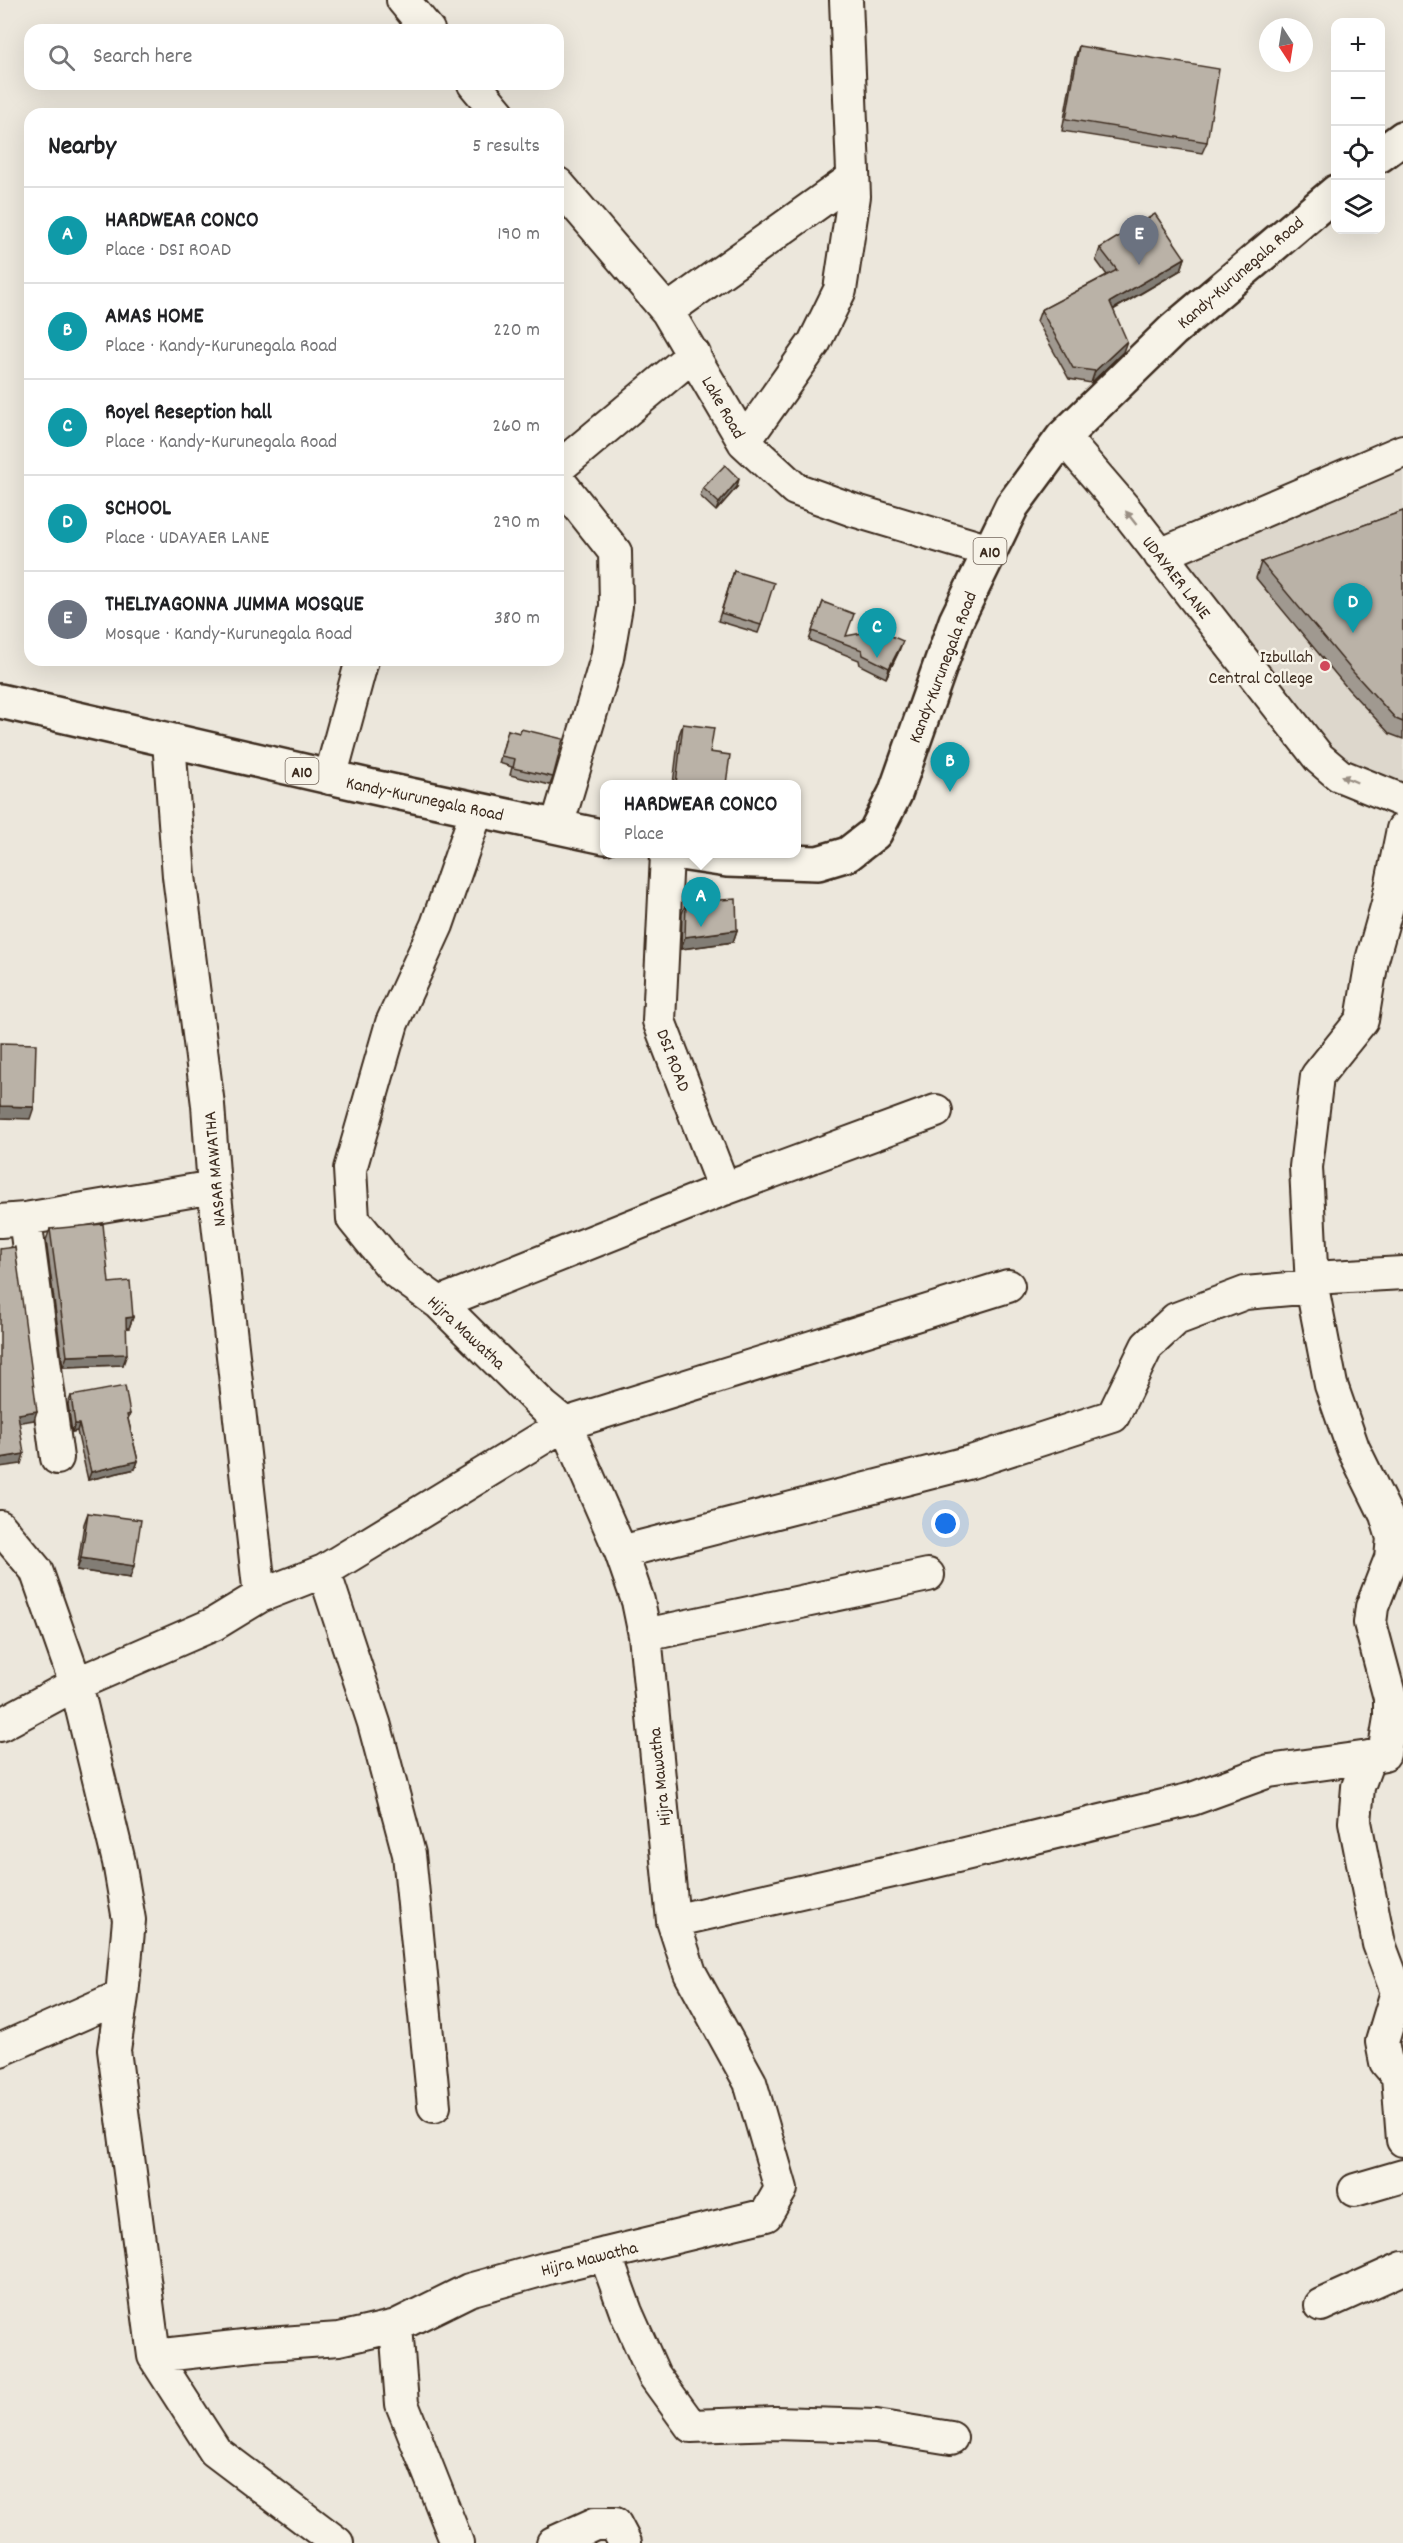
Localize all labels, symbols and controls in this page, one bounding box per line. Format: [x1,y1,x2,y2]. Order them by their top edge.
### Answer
north arrow [1259,18,1313,72]
map controls [1331,18,1385,234]
button: + [1331,18,1385,72]
search box [24,24,564,90]
icon: search [45,41,78,74]
text: Search here [93,42,192,73]
button: − [1331,72,1385,126]
button: locate [1331,126,1385,180]
text: Nearby [48,129,116,166]
text: 5 results [472,133,540,161]
button: layers [1331,180,1385,234]
text: HARDWEAR CONCO [105,206,259,237]
street label: Kandy-Kurunegala Road [1173,212,1310,336]
pin: E [1120,216,1158,265]
text: A [62,221,73,249]
text: 190 m [497,221,540,249]
text: Place · DSI ROAD [105,237,231,265]
text: AMAS HOME [105,302,203,333]
text: B [63,317,72,345]
text: 220 m [493,317,540,345]
text: Place · Kandy-Kurunegala Road [105,333,337,361]
street label: Lake Road [694,372,750,444]
text: Royel Reseption hall [105,398,272,429]
text: C [63,413,72,441]
text: 260 m [492,413,540,441]
text: Place · Kandy-Kurunegala Road [105,429,337,457]
text: SCHOOL [105,494,171,525]
text: D [62,509,73,537]
text: 290 m [493,509,540,537]
one-way arrow [1125,510,1137,525]
text: Place · UDAYAER LANE [105,525,269,553]
street label: UDAYAER LANE [1135,532,1216,625]
road number: A10 [974,538,1006,564]
pin: D [1334,584,1372,633]
street label: Kandy-Kurunegala Road [904,588,985,747]
text: THELIYAGONNA JUMMA MOSQUE [105,590,364,621]
text: E [63,605,72,633]
text: 380 m [494,605,540,633]
pin: C [858,608,896,658]
text: Mosque · Kandy-Kurunegala Road [105,621,352,649]
place label: Izbullah Central College [1209,646,1313,692]
marker: Izbullah Central College [1318,659,1332,673]
pin: B [930,742,970,792]
road number: A10 [286,758,318,784]
street label: Kandy-Kurunegala Road [343,772,506,829]
one-way arrow [1339,774,1357,784]
popup [600,780,801,858]
text: HARDWEAR CONCO [624,790,777,821]
text: Place [624,821,664,849]
pin: A [682,878,720,927]
street label: DSI ROAD [648,1026,695,1096]
street label: NASAR MAWATHA [199,1110,234,1228]
street label: Hijra Mawatha [421,1291,510,1377]
your location [931,1509,960,1538]
street label: Hijra Mawatha [644,1726,679,1827]
street label: Hijra Mawatha [539,2236,641,2285]

